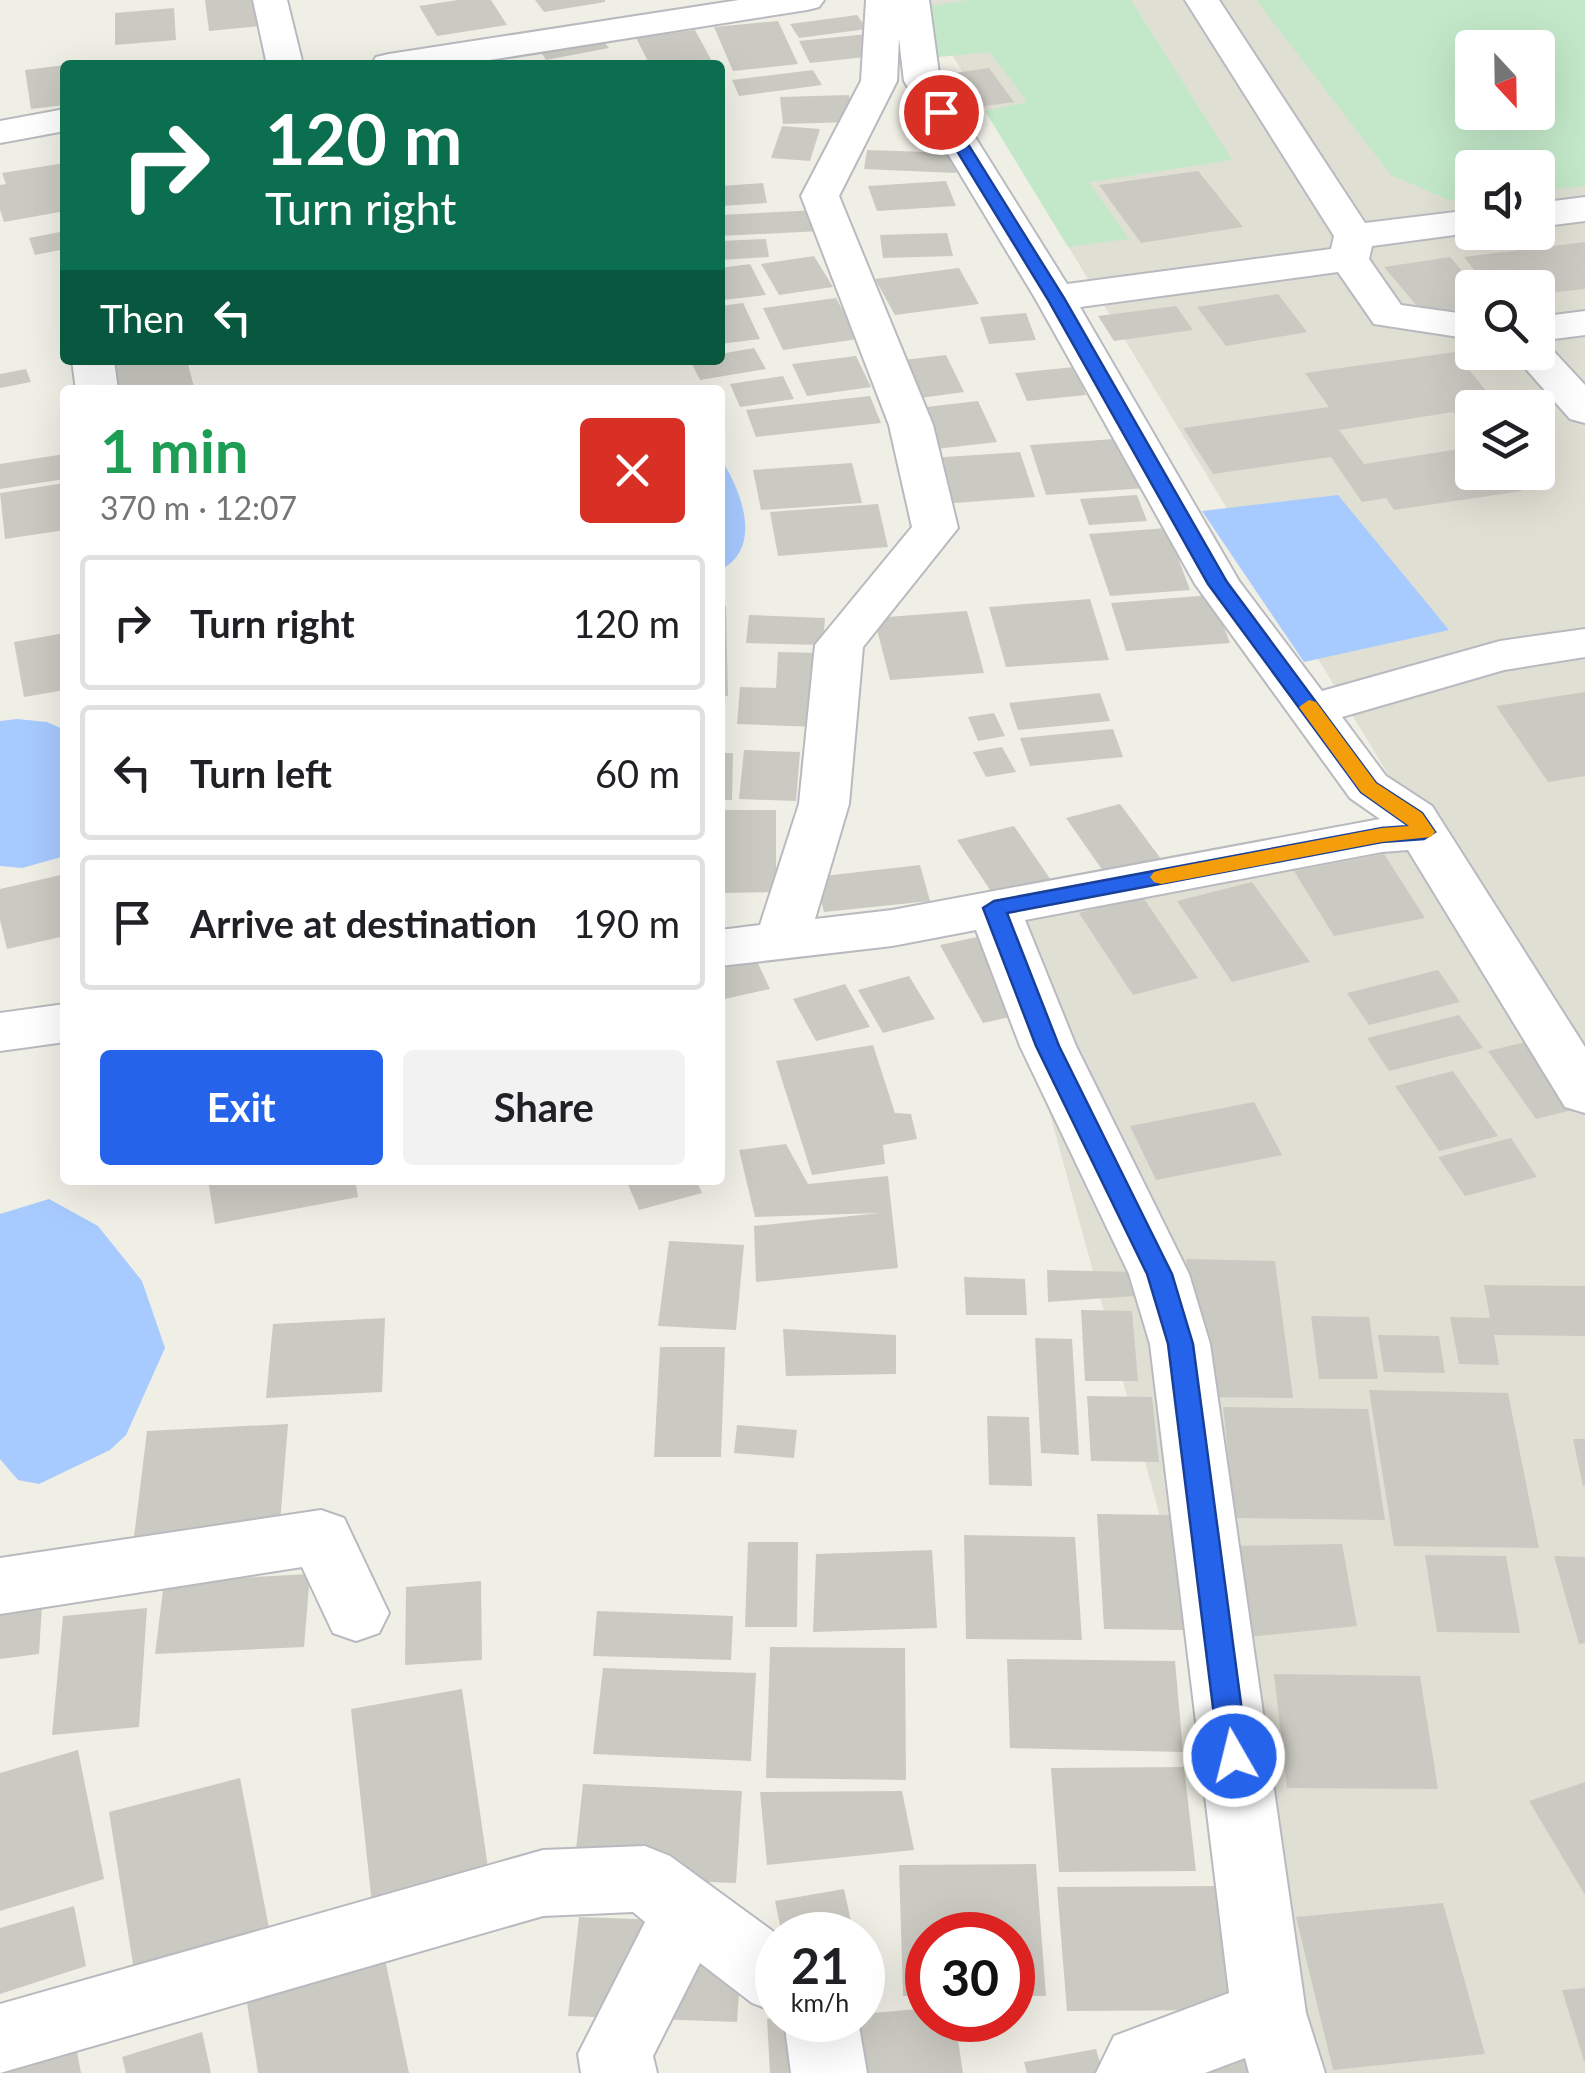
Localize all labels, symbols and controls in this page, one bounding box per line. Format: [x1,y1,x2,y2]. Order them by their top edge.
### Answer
north arrow [1455,30,1555,130]
map controls [1455,30,1555,490]
pin [899,70,984,155]
icon: arrive [914,85,969,140]
text: 120 m [265,96,462,180]
icon: right [100,100,230,230]
button: sound [1455,150,1555,250]
text: Turn right [265,181,456,235]
button: search [1455,270,1555,370]
icon: left [205,290,260,345]
text: Then [100,295,185,341]
button: layers [1455,390,1555,490]
text: 1 min [100,414,249,486]
button: close [580,418,685,523]
text: 370 m · 12:07 [100,488,297,527]
icon: right [105,595,160,650]
text: Turn right [190,600,355,646]
text: 120 m [573,600,680,646]
icon: left [105,745,160,800]
text: Turn left [190,750,332,796]
text: 60 m [595,750,680,796]
icon: arrive [105,895,160,950]
text: Arrive at destination [190,900,537,946]
text: 190 m [573,900,680,946]
button: Exit [100,1050,383,1165]
button: Share [403,1050,685,1165]
position arrow [1182,1704,1286,1808]
speed limit sign: 30 [905,1912,1035,2042]
text: 21 [791,1935,849,1995]
text: km/h [791,1987,849,2017]

